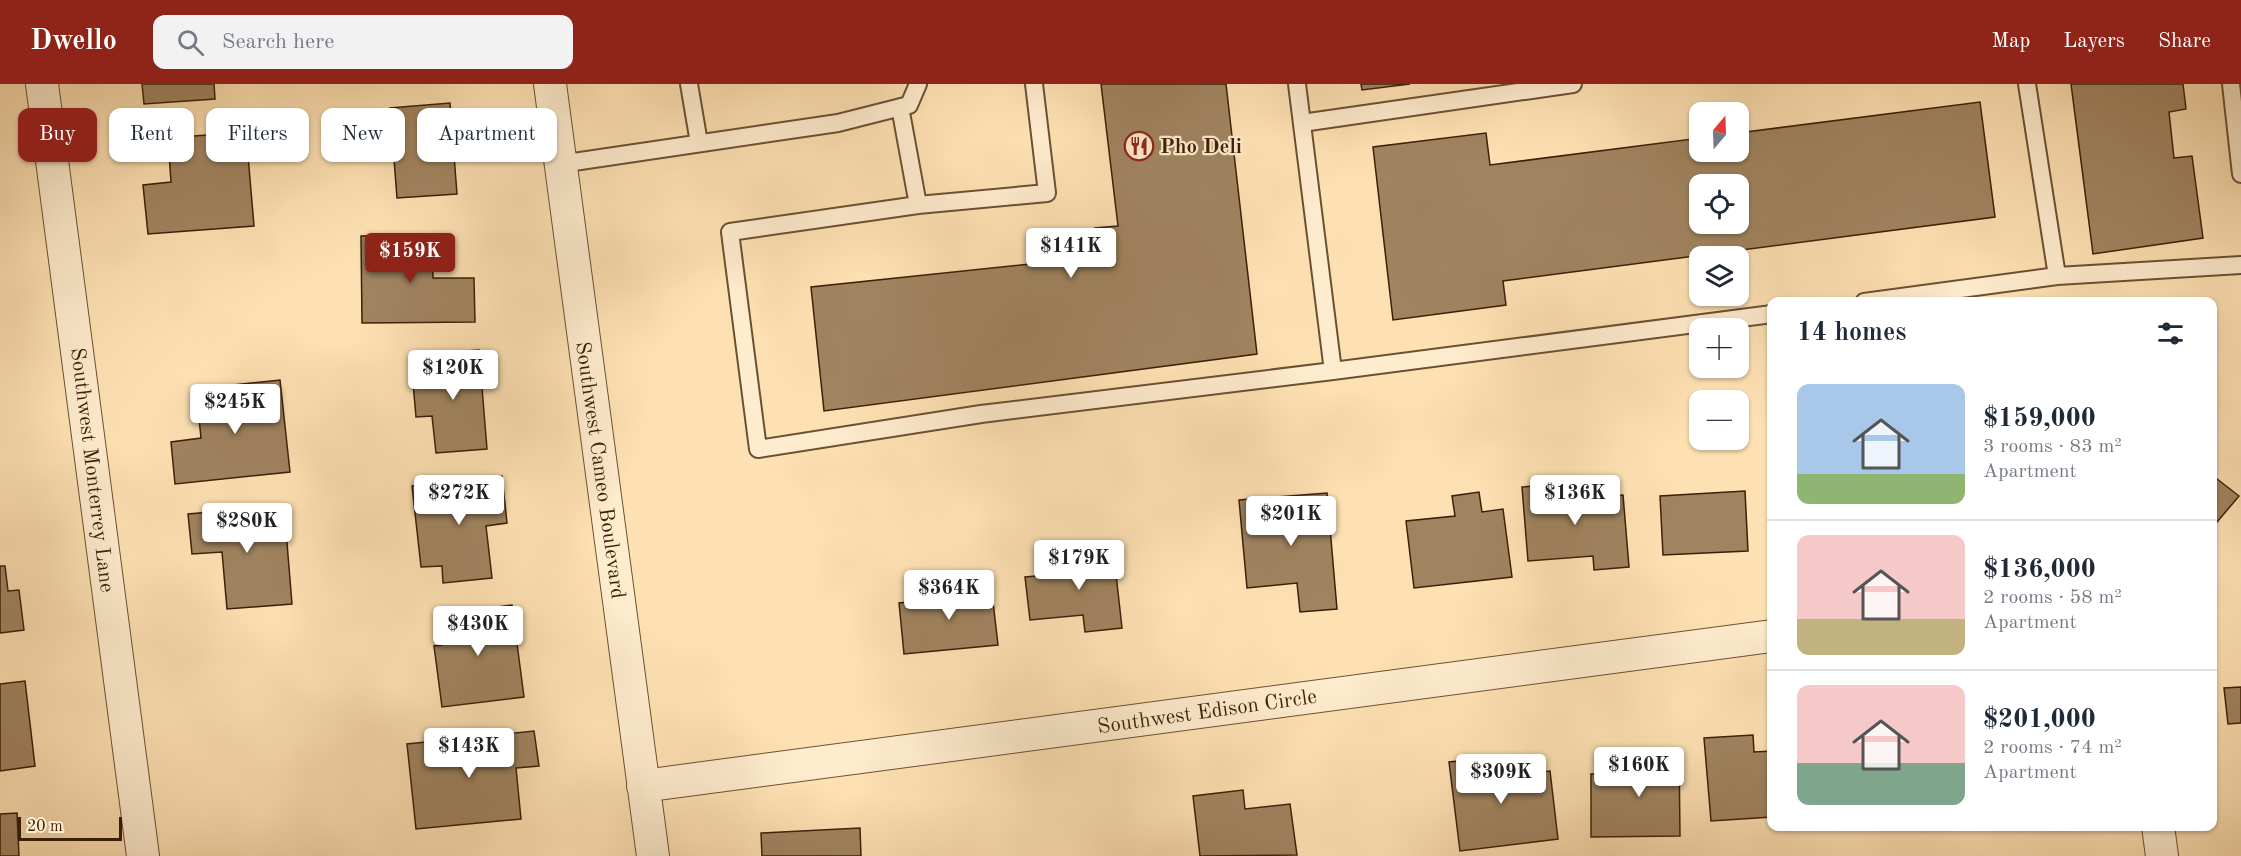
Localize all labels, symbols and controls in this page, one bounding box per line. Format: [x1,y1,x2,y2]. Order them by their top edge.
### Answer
search box [153,15,573,69]
icon: search [174,26,207,59]
text: Dwello [30,28,117,56]
text: Search here [222,31,334,53]
text: Map [1991,31,2030,52]
text: Layers [2063,31,2125,52]
text: Share [2158,31,2211,52]
north arrow [1689,102,1749,162]
map controls [1689,102,1749,450]
chip: Buy [18,108,97,162]
chip: Rent [109,108,194,162]
chip: Filters [206,108,309,162]
chip: New [321,108,405,162]
chip: Apartment [417,108,557,162]
restaurant icon: Pho Deli [1123,130,1155,162]
place label: Pho Deli [1160,137,1242,158]
button: locate [1689,174,1749,234]
pin: $141K [1029,228,1113,279]
pin: $159K [368,233,452,284]
text: $141K [1040,237,1102,257]
text: $159K [379,242,441,262]
button: layers [1689,246,1749,306]
icon: filters [2154,317,2187,350]
button: + [1689,318,1749,378]
text: 14 homes [1797,320,1906,346]
street label: Southwest Cameo Boulevard [571,340,628,600]
street label: Southwest Monterrey Lane [66,347,117,594]
pin: $120K [411,350,495,401]
text: $120K [422,359,484,379]
pin: $245K [193,384,277,435]
button: − [1689,390,1749,450]
text: $245K [204,393,266,413]
text: $159,000 [1983,406,2096,432]
icon: home [1845,408,1917,480]
text: 3 rooms · 83 m² [1983,437,2122,457]
text: Apartment [1983,462,2077,482]
pin: $272K [417,475,501,526]
pin: $136K [1533,475,1617,526]
text: $272K [428,484,490,504]
text: $136K [1544,484,1606,504]
pin: $201K [1249,496,1333,547]
pin: $280K [205,503,289,554]
text: $201K [1260,505,1322,525]
text: $280K [216,512,278,532]
pin: $179K [1037,540,1121,591]
text: $179K [1048,549,1110,569]
text: $136,000 [1983,557,2096,583]
icon: home [1845,559,1917,631]
pin: $364K [907,570,991,621]
text: $364K [918,579,980,599]
text: 2 rooms · 58 m² [1983,588,2122,608]
pin: $430K [436,606,520,657]
text: Apartment [1983,613,2077,633]
text: $430K [447,615,509,635]
street label: Southwest Edison Circle [1096,687,1318,738]
text: $201,000 [1983,707,2096,733]
icon: home [1845,709,1917,781]
pin: $143K [427,728,511,779]
text: $143K [438,737,500,757]
text: 2 rooms · 74 m² [1983,738,2122,758]
pin: $160K [1597,747,1681,798]
pin: $309K [1459,754,1543,805]
text: $160K [1608,756,1670,776]
text: $309K [1470,763,1532,783]
text: Apartment [1983,763,2077,783]
scale bar [18,814,122,842]
text: 20 m [27,819,63,835]

